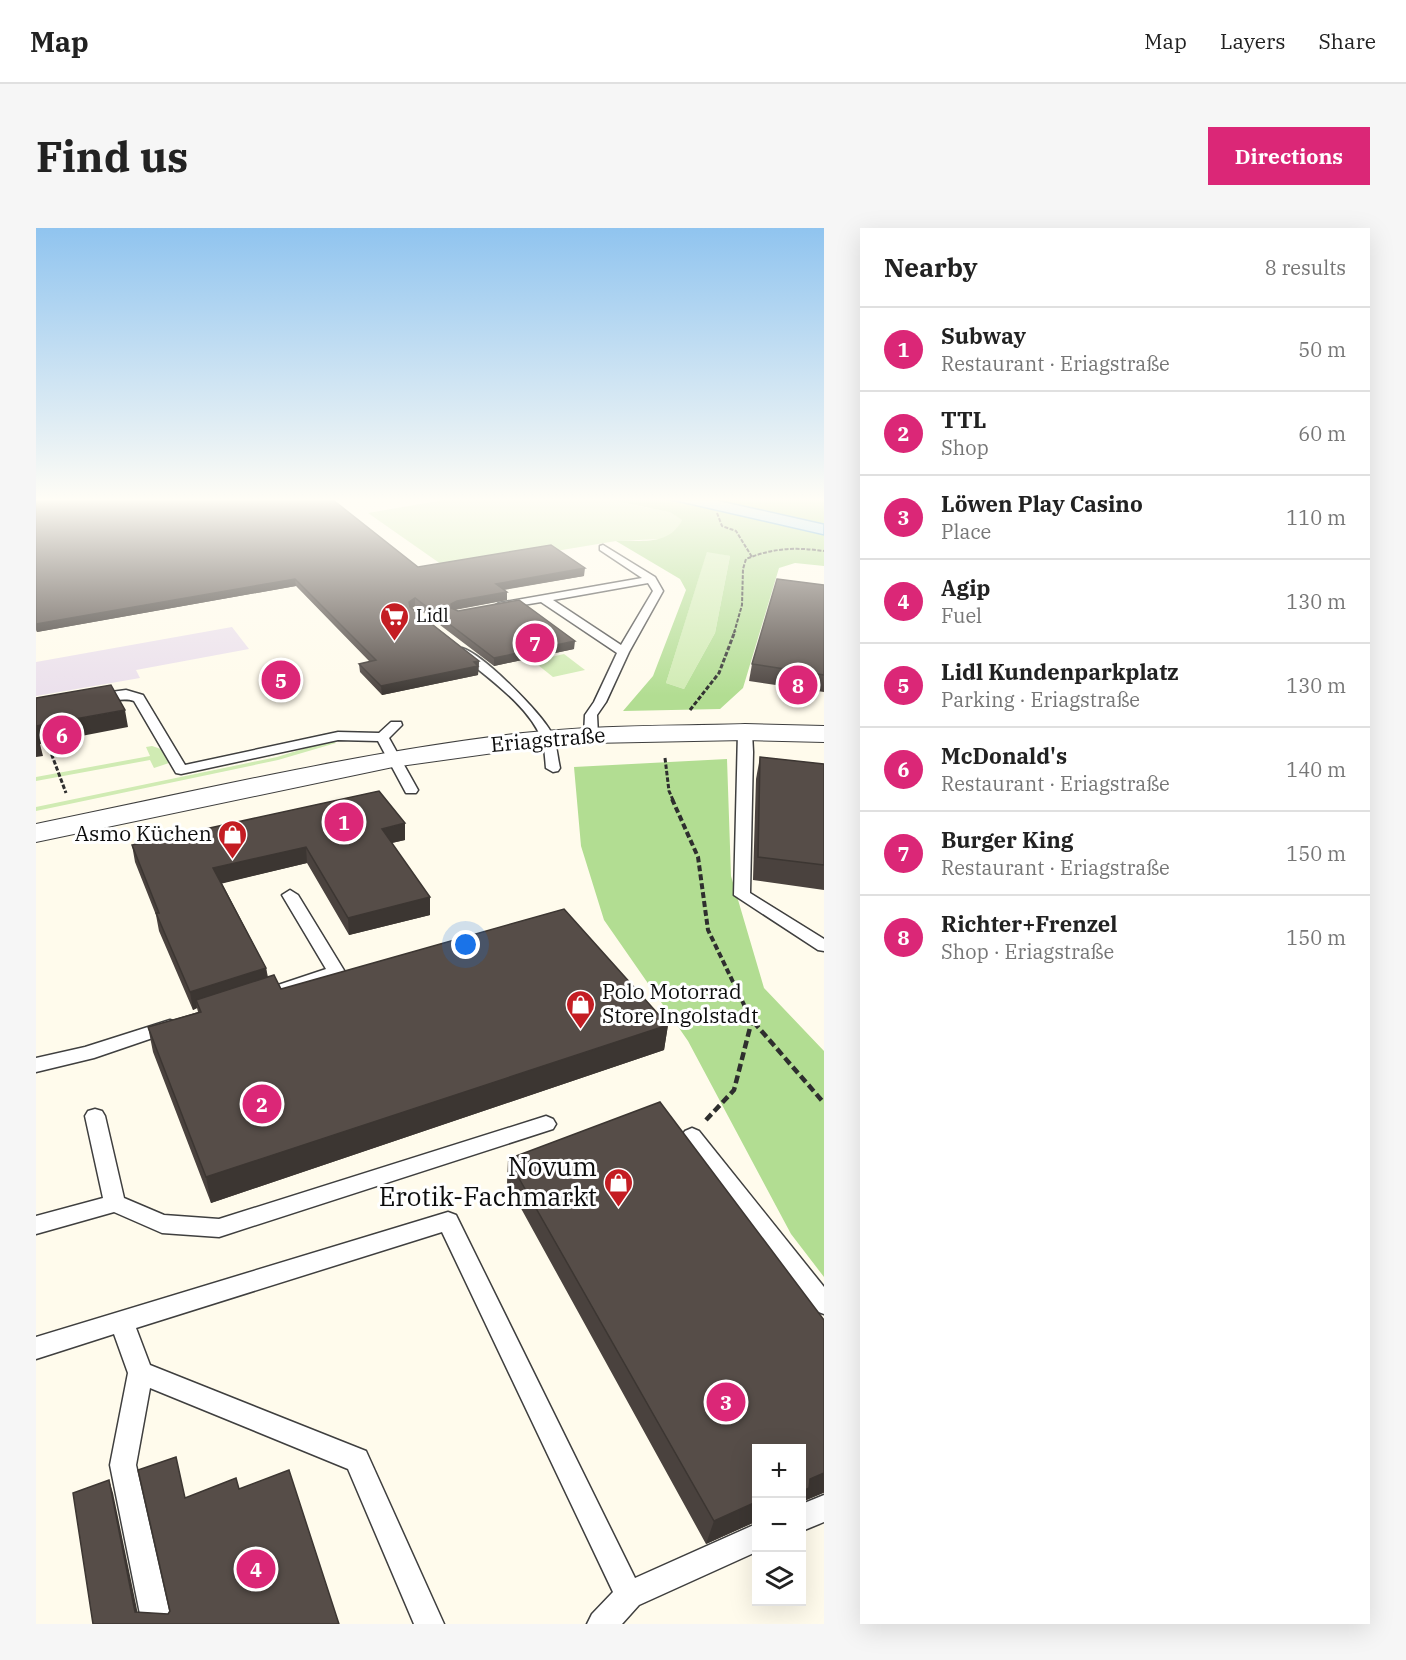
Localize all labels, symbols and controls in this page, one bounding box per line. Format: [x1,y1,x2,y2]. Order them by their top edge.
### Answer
text: Map [30,23,89,60]
text: Map [1144,27,1187,55]
text: Layers [1220,27,1286,55]
text: Share [1319,27,1376,55]
button: Directions [1208,127,1370,185]
text: Find us [36,129,188,184]
text: Nearby [884,250,978,284]
text: 8 results [1265,254,1346,281]
text: Subway [941,321,1026,350]
text: 1 [898,336,910,363]
text: 50 m [1298,336,1346,363]
text: Restaurant · Eriagstraße [941,350,1170,377]
text: TTL [941,405,986,434]
text: 2 [898,420,910,447]
text: 60 m [1298,420,1346,447]
text: Shop [941,434,989,461]
text: Löwen Play Casino [941,489,1143,518]
text: 3 [898,504,910,531]
text: 110 m [1286,504,1346,531]
text: Place [941,518,991,545]
text: Agip [941,573,990,602]
text: 4 [898,588,910,615]
text: 130 m [1286,588,1346,615]
supermarket icon: Lidl [379,600,411,642]
text: Fuel [941,602,982,629]
place label: Lidl [416,604,449,627]
pin: 7 [516,620,554,666]
text: Lidl Kundenparkplatz [941,657,1179,686]
pin: 5 [262,658,300,702]
pin: 8 [778,662,818,708]
text: 5 [898,672,910,699]
text: 130 m [1286,672,1346,699]
text: Parking · Eriagstraße [941,686,1140,713]
pin: 6 [42,712,82,758]
street label: Eriagstraße [489,720,606,758]
text: McDonald's [941,741,1067,770]
text: 6 [898,756,910,783]
text: 140 m [1286,756,1346,783]
text: Restaurant · Eriagstraße [941,770,1170,797]
pin: 1 [324,800,364,844]
shop icon: Asmo Küchen [217,818,249,860]
place label: Asmo Küchen [75,819,212,847]
text: Burger King [941,825,1074,854]
text: 7 [898,840,910,867]
text: 150 m [1286,840,1346,867]
text: Restaurant · Eriagstraße [941,854,1170,881]
text: Richter+Frenzel [941,909,1117,938]
text: 8 [898,924,910,951]
text: 150 m [1286,924,1346,951]
your location [451,930,480,959]
text: Shop · Eriagstraße [941,938,1114,965]
place label: Polo Motorrad Store Ingolstadt [602,977,758,1029]
shop icon: Polo Motorrad Store Ingolstadt [565,988,597,1030]
pin: 2 [242,1082,282,1126]
place label: Novum Erotik-Fachmarkt [379,1149,597,1213]
shop icon: Novum Erotik-Fachmarkt [602,1166,634,1208]
pin: 3 [706,1380,746,1424]
map controls [752,1444,806,1606]
button: + [752,1444,806,1498]
button: − [752,1498,806,1552]
pin: 4 [236,1546,276,1592]
button: layers [752,1552,806,1606]

